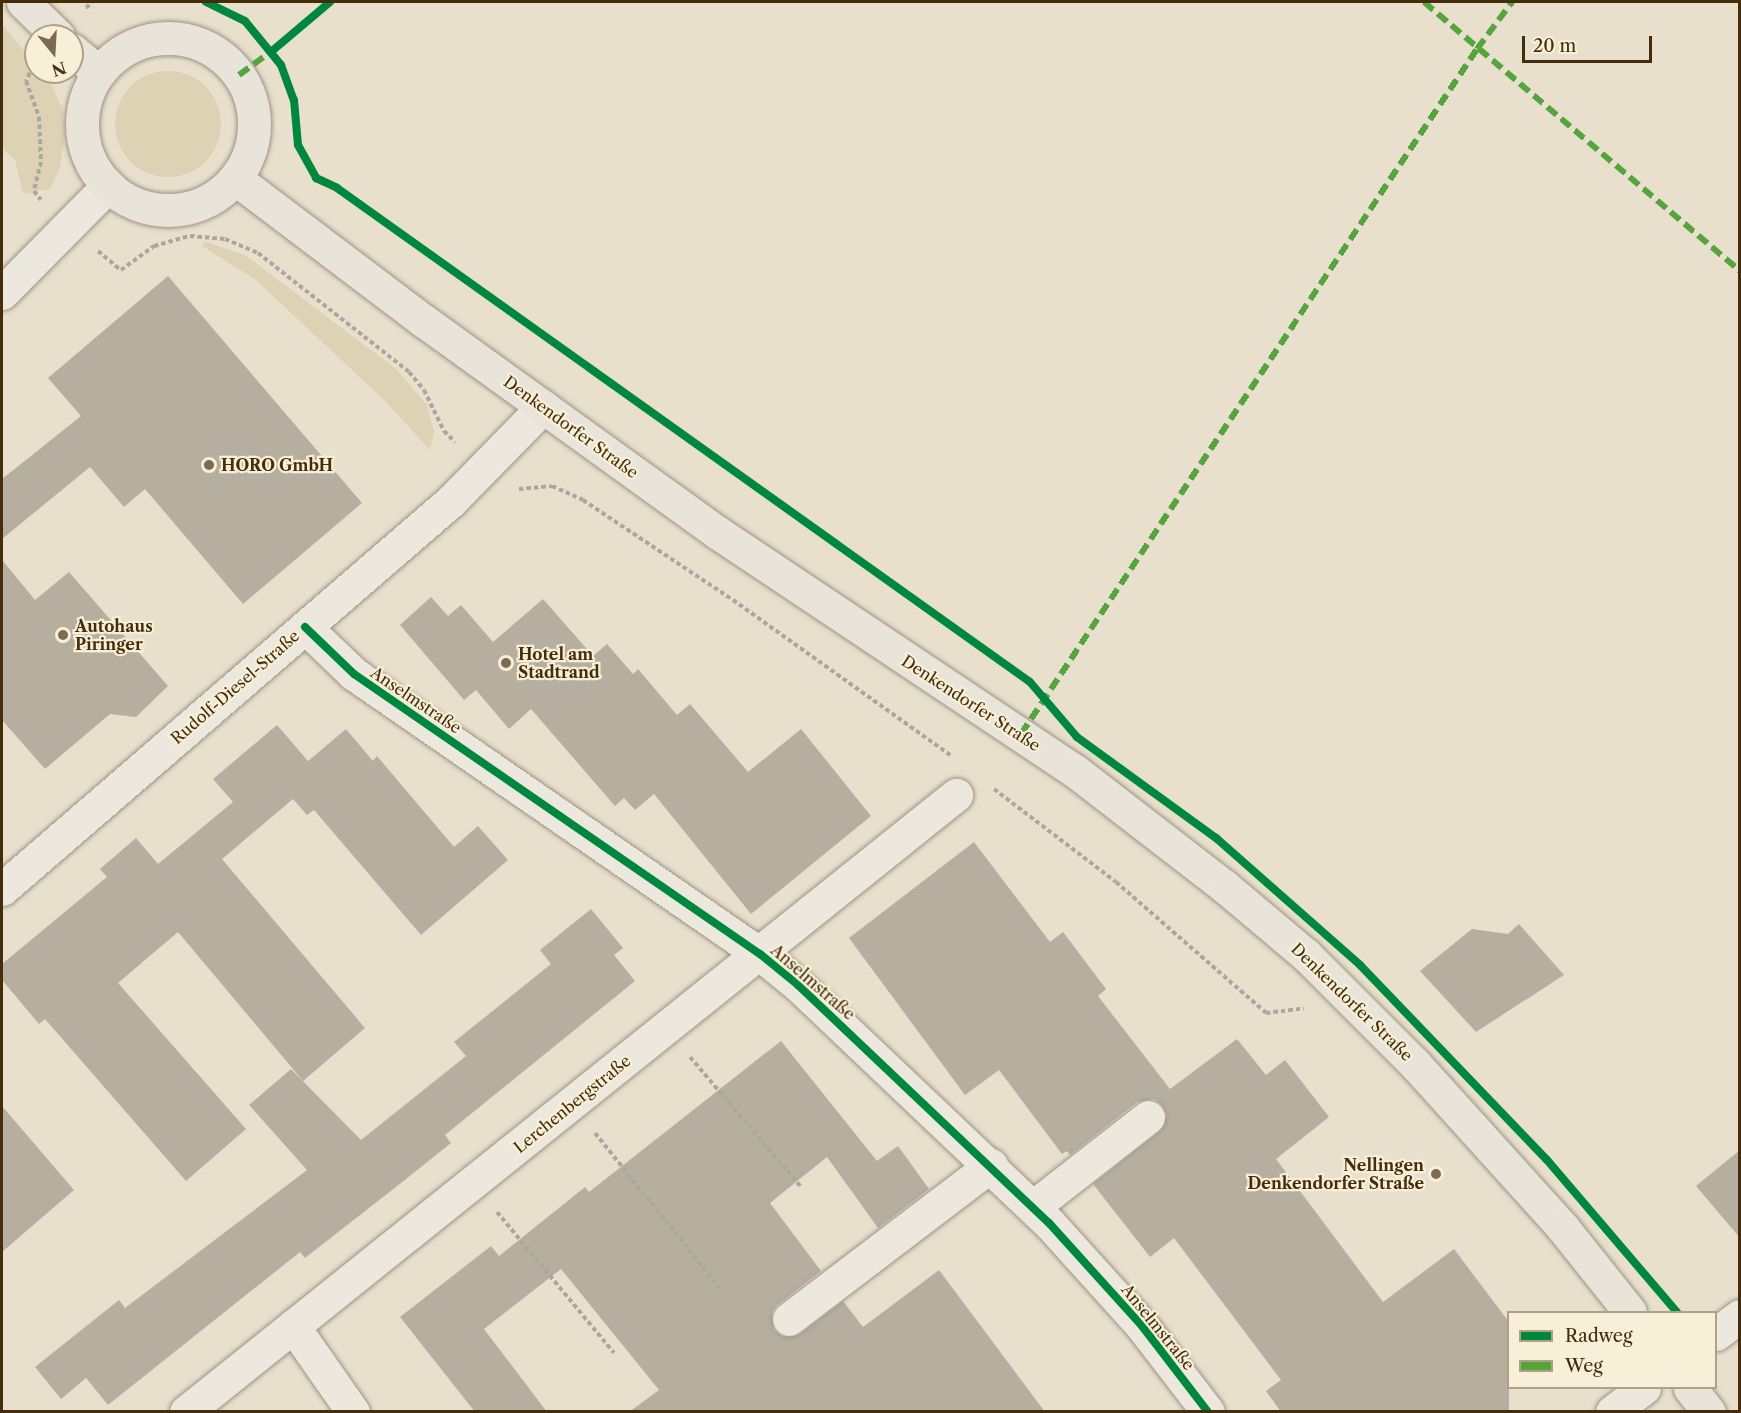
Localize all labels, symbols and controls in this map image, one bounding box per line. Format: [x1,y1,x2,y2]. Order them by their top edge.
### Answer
north arrow [24,24,84,84]
scale bar [1525,24,1656,62]
text: 20 m [1533,35,1576,57]
text: N [49,58,69,81]
street label: Denkendorfer Straße [500,372,642,482]
place label: HORO GmbH [221,455,333,475]
marker: HORO GmbH [202,458,216,472]
place label: Autohaus Piringer [75,616,153,654]
street label: Rudolf-Diesel-Straße [167,626,303,748]
marker: Autohaus Piringer [56,628,70,642]
place label: Hotel am Stadtrand [518,644,600,682]
street label: Denkendorfer Straße [898,651,1044,755]
marker: Hotel am Stadtrand [499,656,513,670]
street label: Anselmstraße [367,663,465,737]
street label: Denkendorfer Straße [1287,939,1417,1065]
street label: Anselmstraße [767,940,859,1024]
street label: Lerchenbergstraße [510,1051,634,1157]
place label: Nellingen Denkendorfer Straße [1247,1155,1424,1193]
marker: Nellingen Denkendorfer Straße [1429,1167,1443,1181]
street label: Anselmstraße [1117,1280,1199,1374]
legend [1507,1311,1717,1389]
text: Radweg [1565,1325,1632,1347]
text: Weg [1565,1355,1603,1377]

